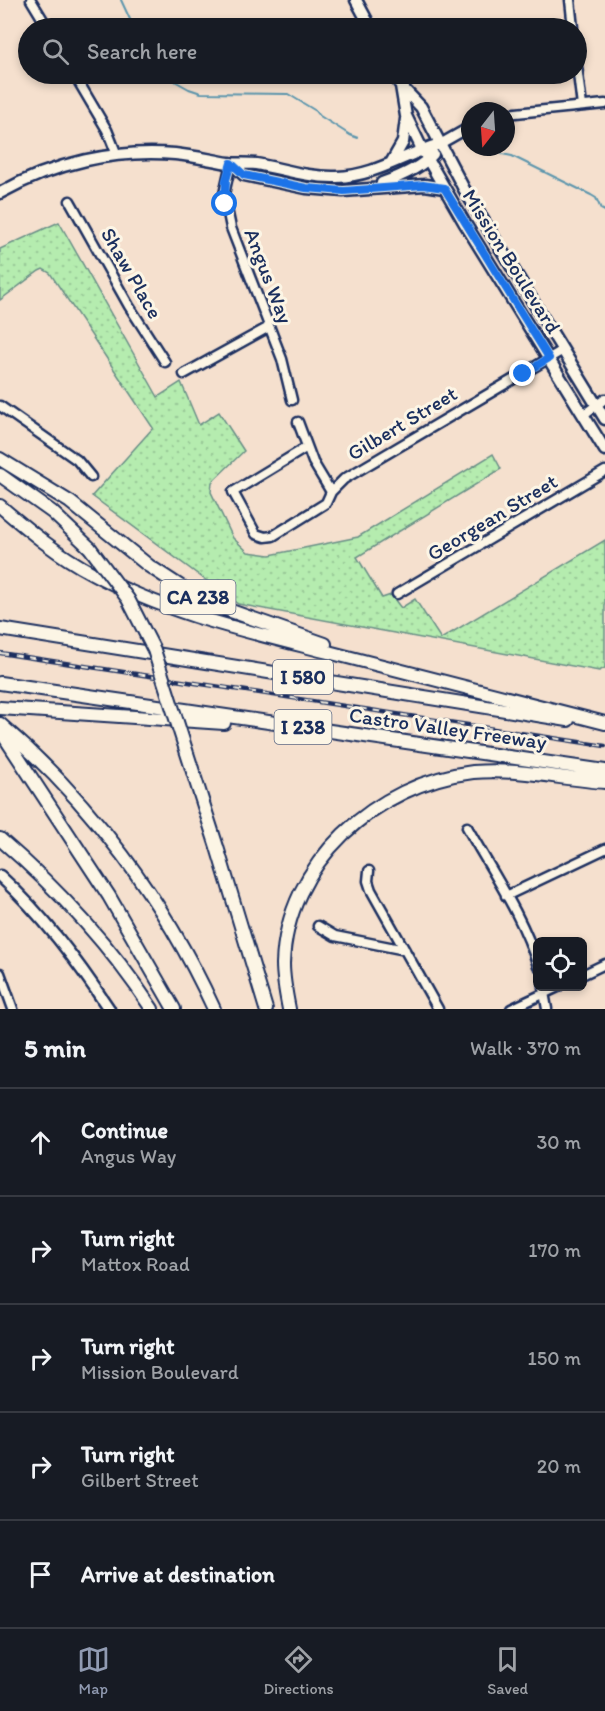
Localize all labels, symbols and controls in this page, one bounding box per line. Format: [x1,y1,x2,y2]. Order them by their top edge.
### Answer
search box [18,18,587,84]
icon: search [39,35,72,68]
text: Search here [87,38,197,65]
north arrow [461,102,515,156]
street label: Mission Boulevard [457,184,567,338]
route start [211,190,237,216]
street label: Shaw Place [96,223,168,323]
street label: Angus Way [239,225,299,327]
route end [509,360,535,386]
street label: Gilbert Street [343,380,461,466]
street label: Georgean Street [422,468,562,566]
road number: CA 238 [160,580,236,614]
road number: I 580 [273,660,333,694]
street label: Castro Valley Freeway [348,702,549,754]
road number: I 238 [274,710,332,744]
map controls [533,937,587,991]
button: locate [533,937,587,991]
text: 5 min [24,1032,86,1064]
text: Walk · 370 m [470,1036,581,1060]
text: Continue [81,1117,168,1144]
icon: ahead [24,1126,57,1159]
text: 30 m [536,1130,581,1154]
text: Angus Way [81,1144,176,1168]
text: Turn right [81,1225,175,1252]
icon: right [24,1234,57,1267]
text: 170 m [528,1238,581,1262]
text: Mattox Road [81,1252,190,1276]
text: Turn right [81,1333,175,1360]
icon: right [24,1342,57,1375]
text: 150 m [528,1346,581,1370]
text: Mission Boulevard [81,1360,239,1384]
text: Turn right [81,1441,175,1468]
icon: right [24,1450,57,1483]
text: 20 m [537,1454,581,1478]
text: Gilbert Street [81,1468,199,1492]
icon: arrive [24,1558,57,1591]
text: Arrive at destination [81,1561,275,1588]
tab: Map [77,1643,110,1698]
tab: Directions [263,1643,334,1698]
tab: Saved [487,1643,528,1698]

